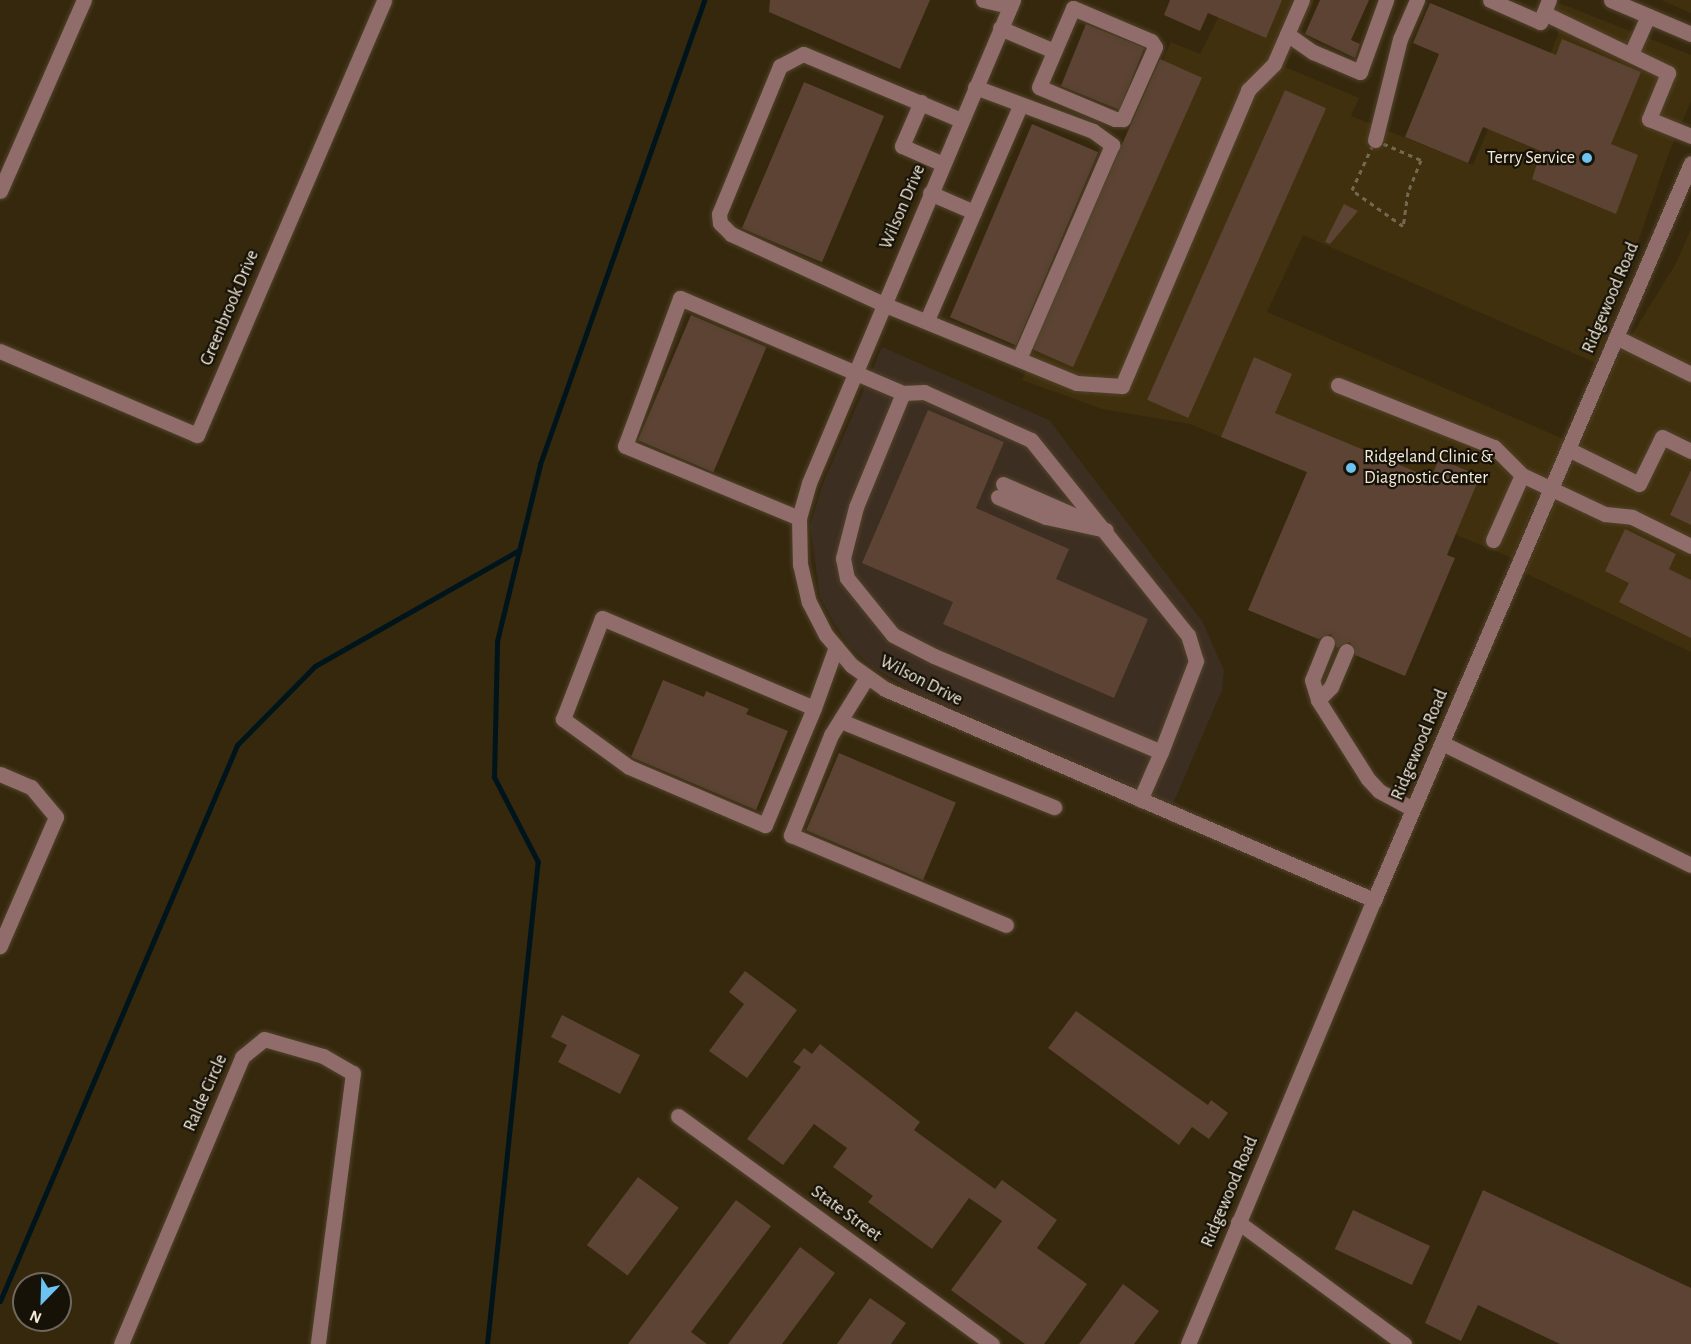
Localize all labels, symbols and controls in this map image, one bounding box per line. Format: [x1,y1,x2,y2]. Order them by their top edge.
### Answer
place label: Terry Service [1487,147,1575,169]
marker: Terry Service [1580,151,1594,165]
street label: Wilson Drive [875,161,931,253]
street label: Ridgewood Road [1578,239,1644,357]
street label: Greenbrook Drive [196,247,264,369]
place label: Ridgeland Clinic & Diagnostic Center [1364,447,1493,490]
marker: Ridgeland Clinic & Diagnostic Center [1342,459,1360,477]
street label: Wilson Drive [876,651,966,711]
street label: Ridgewood Road [1387,686,1453,804]
street label: Ralde Circle [179,1051,233,1135]
street label: Ridgewood Road [1197,1133,1263,1251]
street label: State Street [807,1181,885,1247]
north arrow [12,1272,72,1332]
text: N [28,1307,44,1326]

